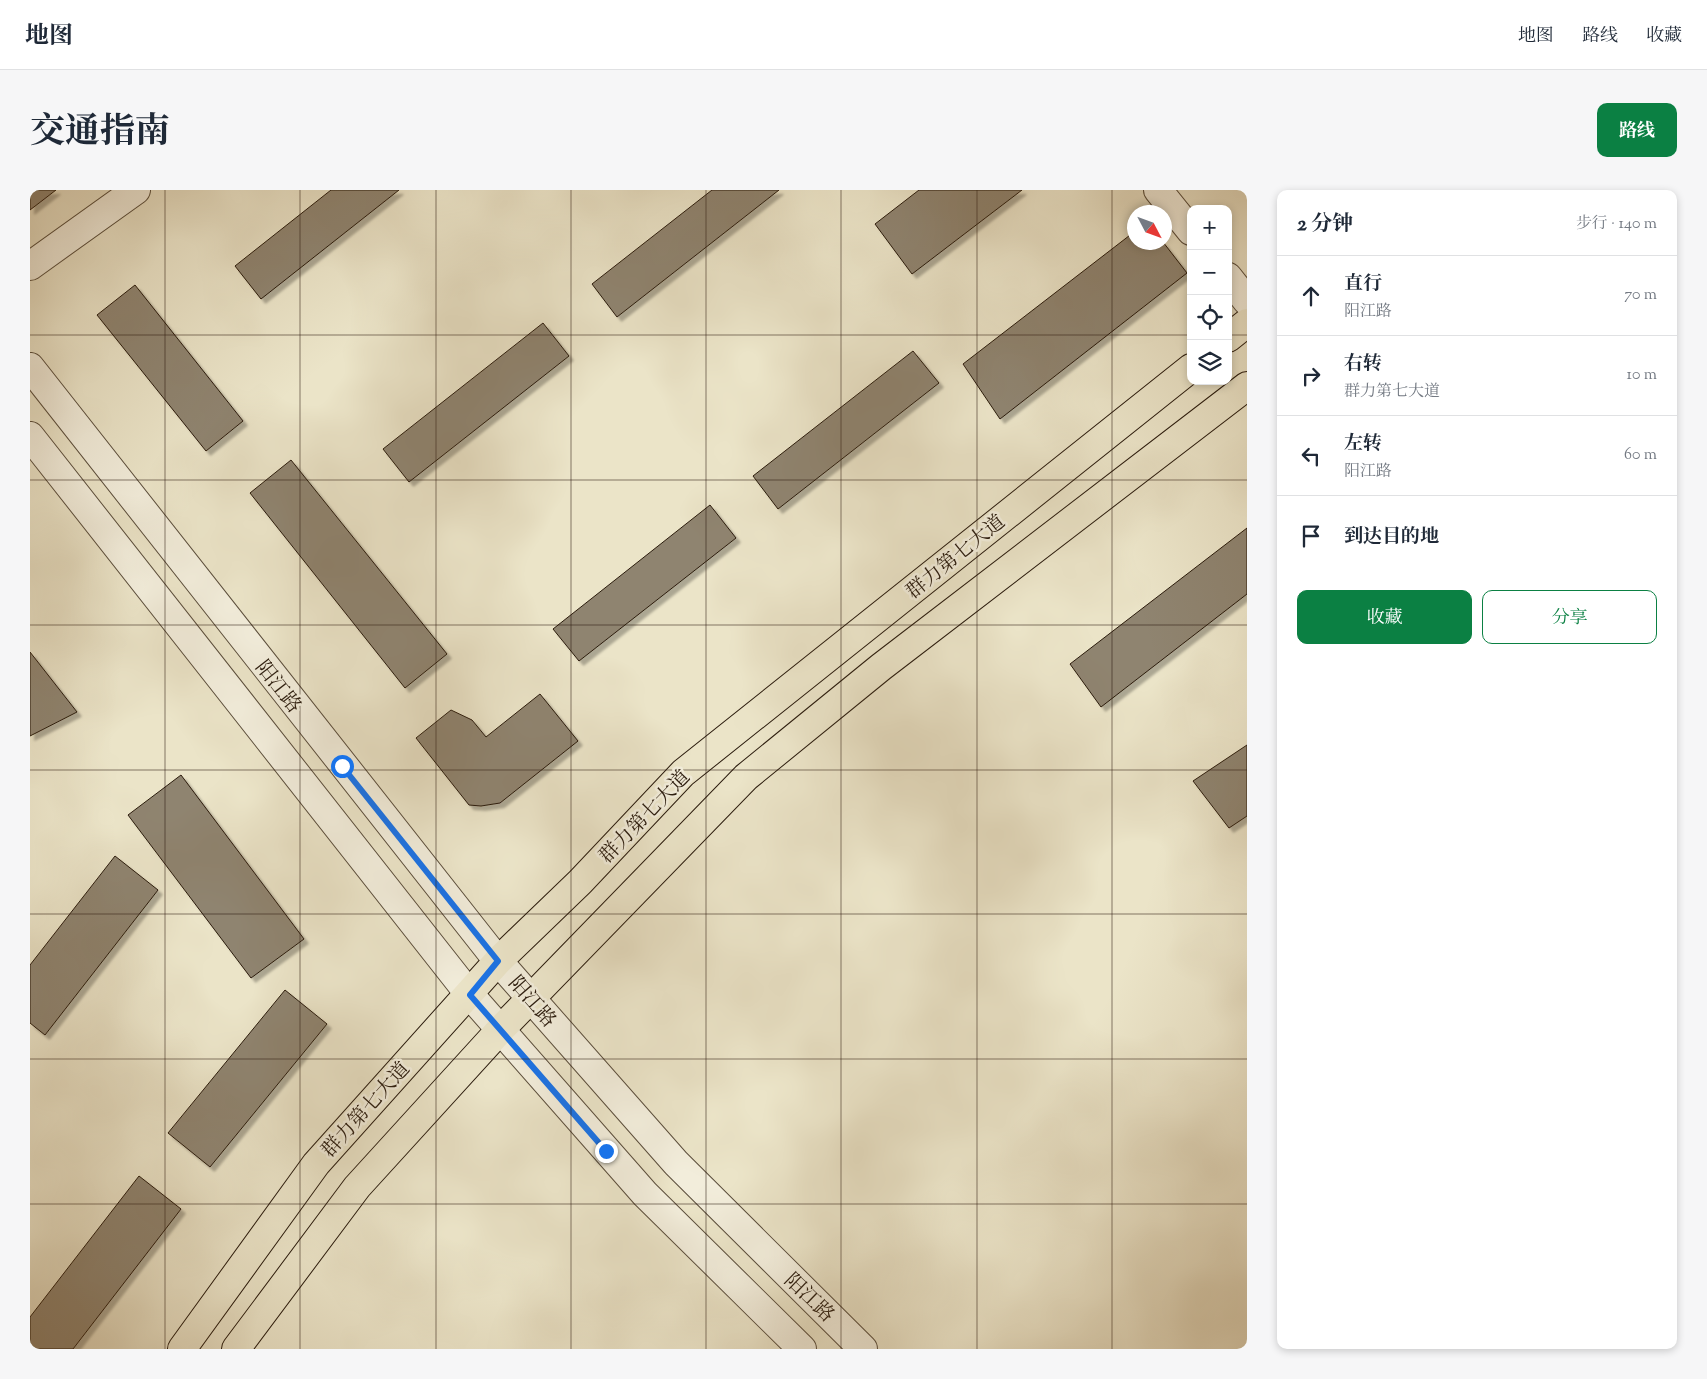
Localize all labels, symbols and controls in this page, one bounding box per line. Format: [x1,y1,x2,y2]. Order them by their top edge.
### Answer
text: 地图 [25,20,73,54]
text: 地图 [1518,24,1554,50]
text: 路线 [1582,24,1618,50]
text: 收藏 [1646,24,1682,50]
button: 路线 [1597,103,1677,157]
text: 交通指南 [30,108,170,159]
north arrow [1127,205,1172,250]
map controls [1187,205,1232,385]
button: + [1187,205,1232,250]
text: 2 分钟 [1297,210,1353,240]
text: 步行 · 140 m [1576,213,1657,236]
button: − [1187,250,1232,295]
text: 直行 [1344,271,1382,298]
icon: ahead [1297,282,1325,310]
text: 70 m [1624,284,1657,307]
button: locate [1187,295,1232,340]
text: 阳江路 [1344,301,1392,324]
button: layers [1187,340,1232,385]
text: 右转 [1344,351,1382,378]
icon: right [1297,362,1325,390]
text: 10 m [1627,364,1657,387]
text: 群力第七大道 [1344,381,1440,404]
text: 左转 [1344,431,1382,458]
icon: left [1297,442,1325,470]
text: 60 m [1624,444,1657,467]
text: 阳江路 [1344,461,1392,484]
street label: 群力第七大道 [901,509,1012,607]
icon: arrive [1297,522,1325,550]
text: 到达目的地 [1344,524,1439,551]
button: 收藏 [1297,590,1472,644]
button: 分享 [1482,590,1657,644]
street label: 阳江路 [247,655,307,720]
route start [331,755,354,778]
street label: 群力第七大道 [594,765,698,871]
street label: 阳江路 [500,970,562,1035]
street label: 群力第七大道 [316,1056,418,1165]
route end [595,1140,618,1163]
street label: 阳江路 [777,1268,840,1330]

